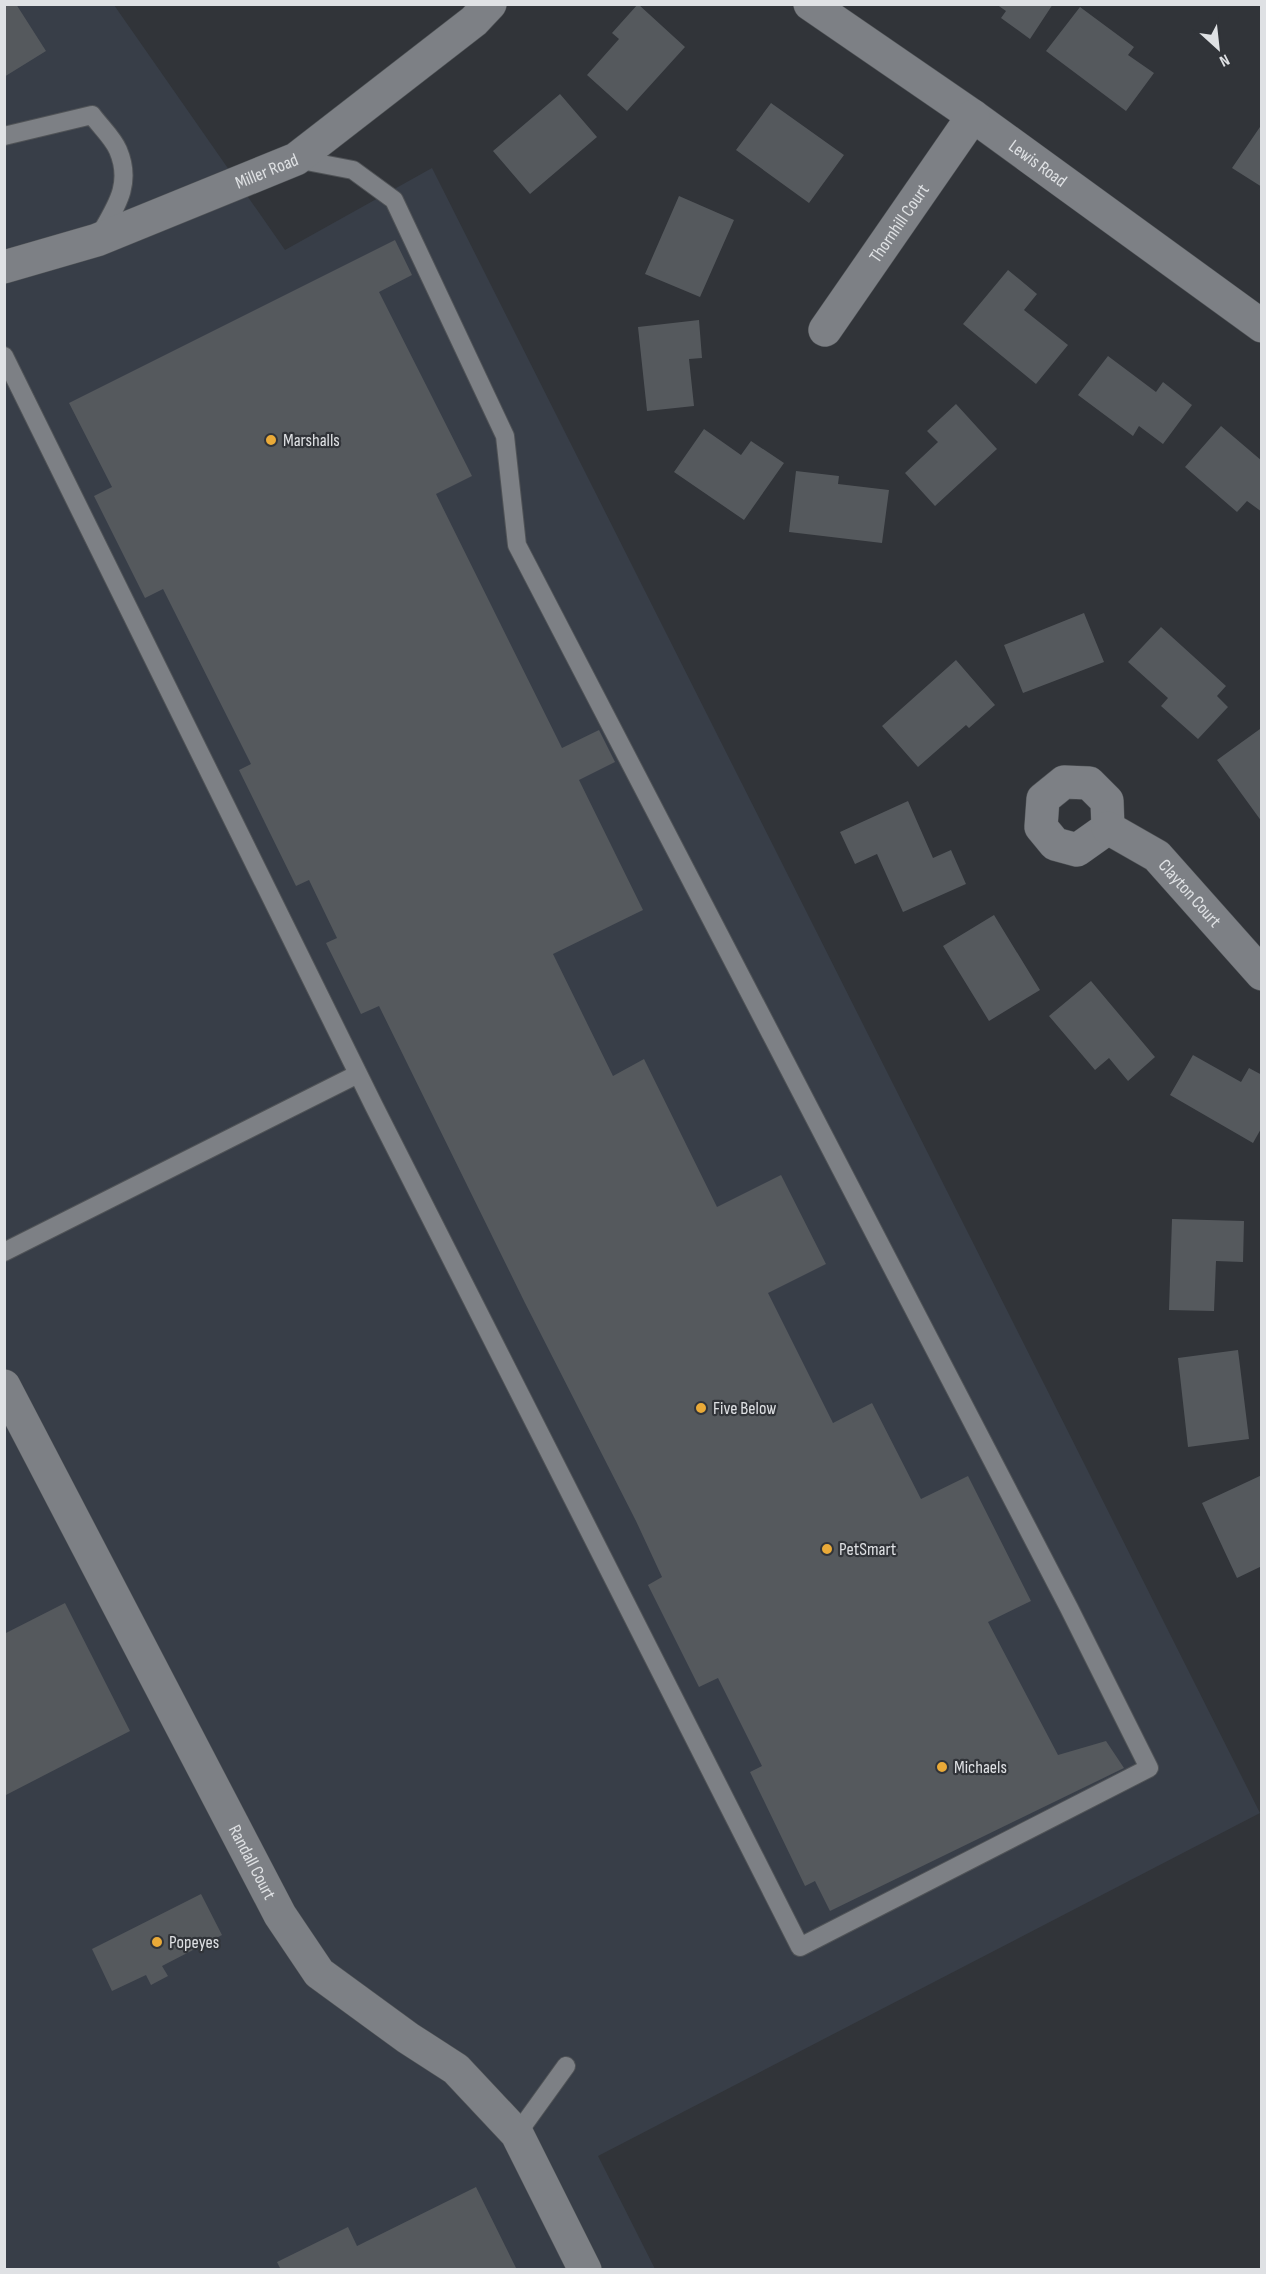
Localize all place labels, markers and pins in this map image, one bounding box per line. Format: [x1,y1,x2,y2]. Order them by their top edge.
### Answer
place label: Marshalls [283,430,340,451]
marker: Marshalls [264,433,278,447]
place label: Five Below [713,1398,776,1419]
marker: Five Below [694,1401,708,1415]
place label: PetSmart [839,1539,897,1560]
marker: PetSmart [820,1542,834,1556]
place label: Michaels [954,1757,1007,1778]
marker: Michaels [935,1760,949,1774]
place label: Popeyes [169,1932,219,1953]
marker: Popeyes [150,1935,164,1949]

